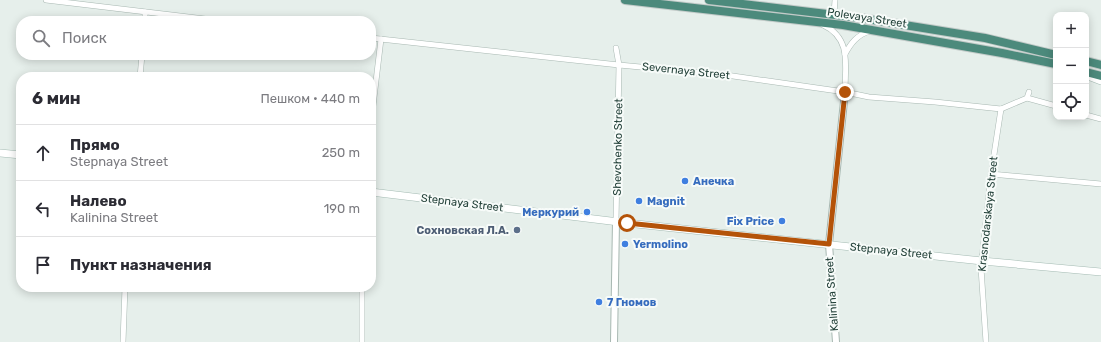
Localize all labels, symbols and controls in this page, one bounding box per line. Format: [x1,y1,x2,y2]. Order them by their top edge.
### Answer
street label: Polevaya Street [826,5,908,31]
map controls [1053,12,1089,120]
button: + [1053,12,1089,48]
search box [16,16,376,60]
icon: search [30,27,52,49]
text: Поиск [62,29,107,47]
button: − [1053,48,1089,84]
street label: Severnaya Street [642,60,731,82]
route end [836,83,854,101]
button: locate [1053,84,1089,120]
text: 6 мин [32,88,81,108]
text: Пешком · 440 m [260,91,360,106]
street label: Shevchenko Street [611,98,625,196]
text: Прямо [70,136,120,154]
icon: ahead [32,142,54,164]
text: 250 m [322,145,360,160]
text: Stepnaya Street [70,154,168,169]
street label: Krasnodarskaya Street [975,155,1001,272]
place label: Анечка [693,175,734,188]
marker: Анечка [680,176,690,186]
street label: Stepnaya Street [420,191,505,215]
text: Налево [70,192,127,210]
place label: Magnit [647,195,685,208]
marker: Magnit [634,196,644,206]
icon: left [32,198,54,220]
text: 190 m [324,201,360,216]
place label: Меркурий [522,206,579,219]
marker: Меркурий [582,207,592,217]
text: Kalinina Street [70,210,158,225]
route start [618,214,636,232]
place label: Fix Price [727,215,774,228]
marker: Fix Price [777,216,787,226]
place label: Сохновская Л.А. [417,224,509,237]
marker: Сохновская Л.А. [512,225,522,235]
place label: Yermolino [633,238,688,251]
marker: Yermolino [620,239,630,249]
street label: Stepnaya Street [849,240,934,262]
icon: arrive [32,254,54,276]
text: Пункт назначения [70,256,212,274]
street label: Kalinina Street [823,256,841,332]
place label: 7 Гномов [607,296,657,309]
marker: 7 Гномов [594,297,604,307]

